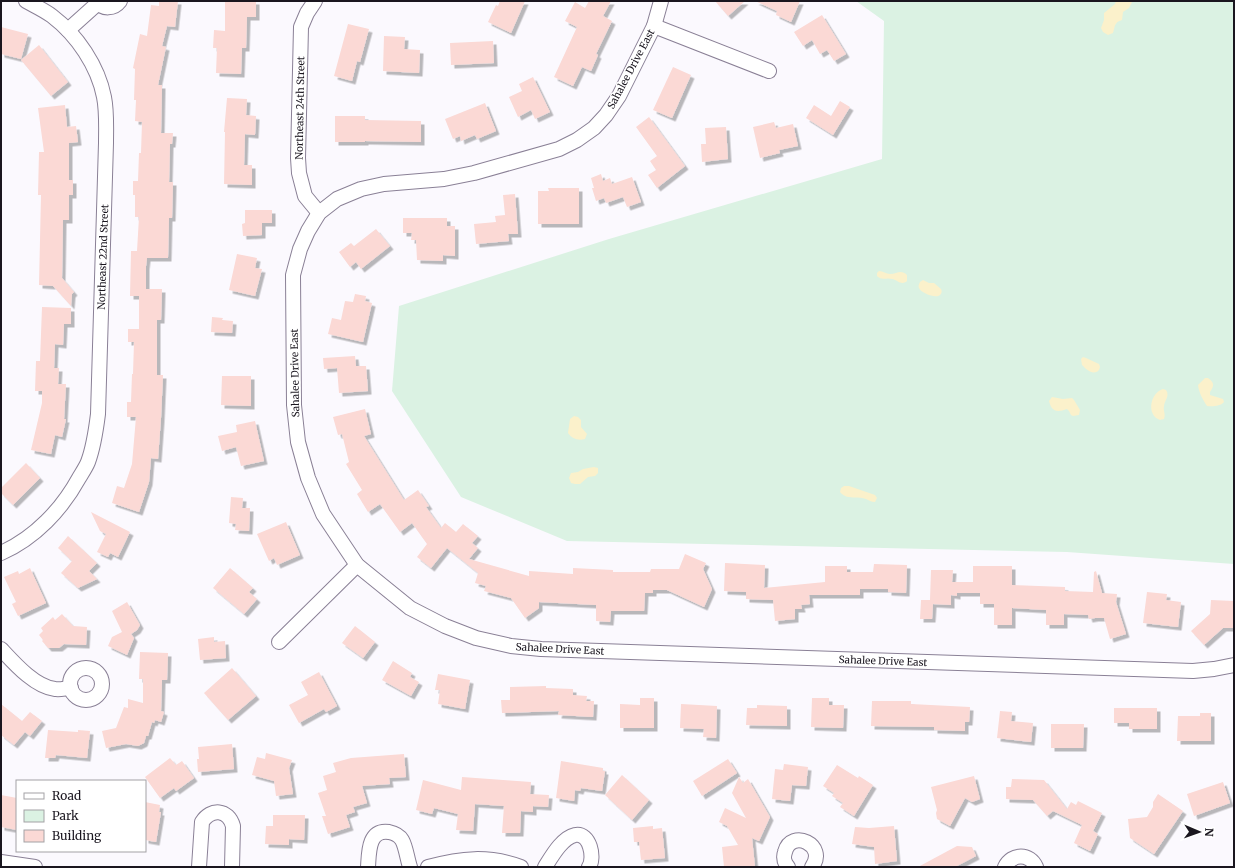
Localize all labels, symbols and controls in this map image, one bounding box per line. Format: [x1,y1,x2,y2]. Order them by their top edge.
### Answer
street label: Sahalee Drive East [604,27,658,111]
street label: Northeast 24th Street [293,56,307,160]
street label: Northeast 22nd Street [95,204,111,310]
street label: Sahalee Drive East [288,328,302,418]
street label: Sahalee Drive East [515,640,605,658]
street label: Sahalee Drive East [838,653,928,669]
legend [16,780,146,852]
text: Road [52,788,81,803]
text: Park [52,808,79,823]
north arrow [1179,812,1219,852]
text: Building [52,828,102,843]
text: N [1202,828,1216,837]

